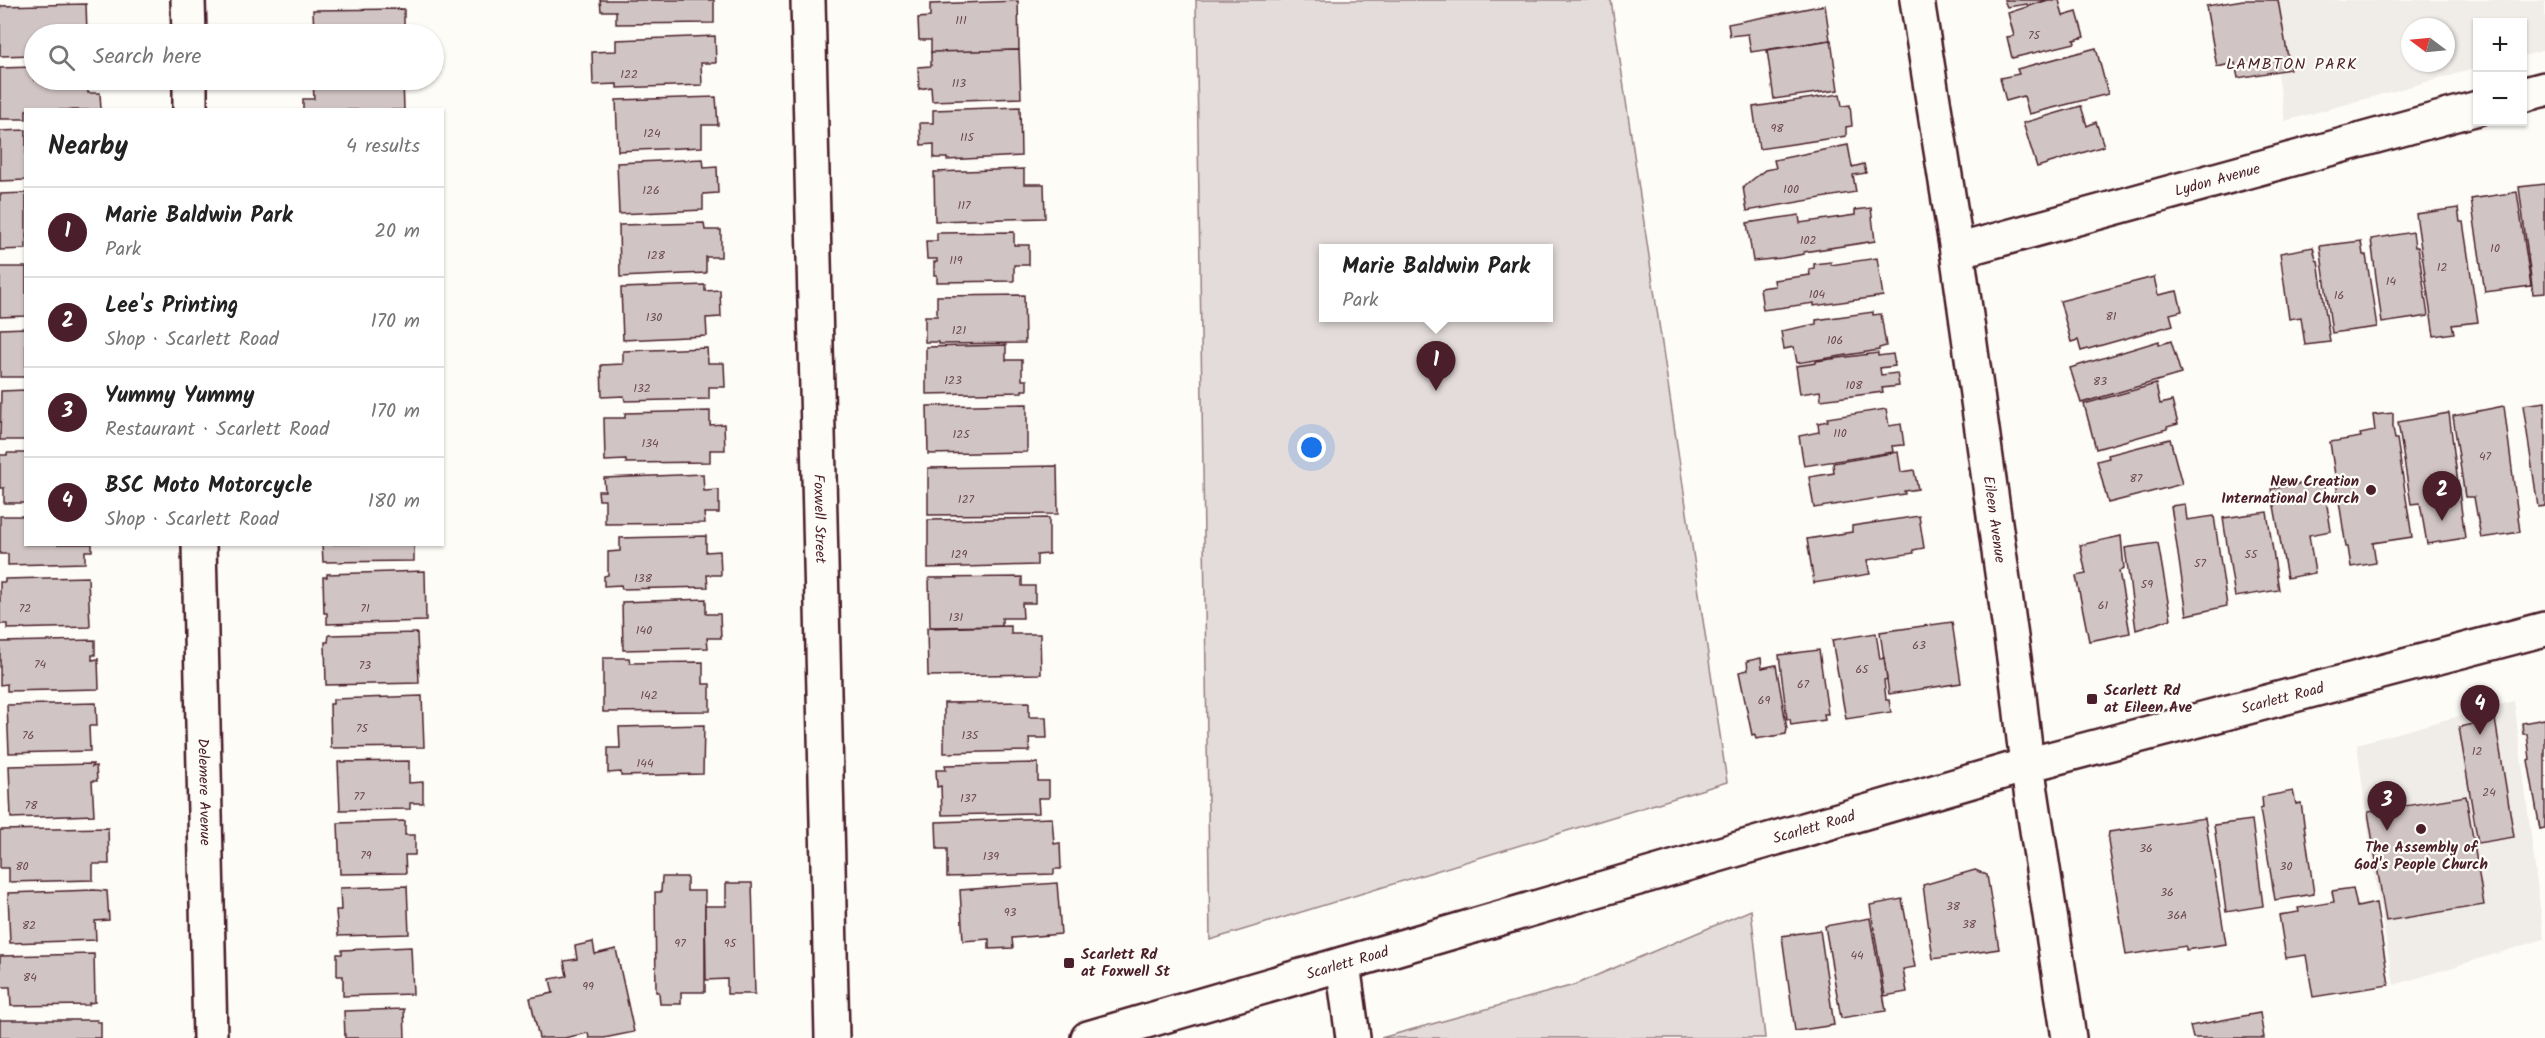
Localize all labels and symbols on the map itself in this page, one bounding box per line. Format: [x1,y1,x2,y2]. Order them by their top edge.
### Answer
house number: 111 [955,11,967,30]
north arrow [2401,18,2455,72]
house number: 75 [2028,26,2042,45]
district label: LAMBTON PARK [2226,52,2358,77]
house number: 122 [620,65,638,84]
house number: 113 [952,74,966,93]
house number: 98 [1770,119,1784,138]
house number: 124 [643,124,661,143]
house number: 115 [960,128,976,147]
street label: Lydon Avenue [2172,157,2263,204]
house number: 100 [1783,180,1799,199]
house number: 126 [642,181,660,200]
house number: 117 [957,196,971,215]
house number: 102 [1800,231,1816,250]
house number: 10 [2490,239,2500,258]
house number: 128 [647,246,666,265]
house number: 119 [949,251,963,270]
house number: 12 [2437,258,2447,277]
house number: 14 [2386,272,2397,291]
house number: 104 [1809,285,1826,304]
house number: 16 [2334,286,2344,305]
house number: 81 [2106,307,2117,326]
house number: 130 [646,308,662,327]
house number: 121 [952,321,966,340]
house number: 106 [1827,331,1843,350]
pin: 1 [1416,342,1456,391]
house number: 123 [944,371,962,390]
house number: 83 [2093,372,2107,391]
house number: 108 [1846,376,1863,395]
house number: 132 [633,379,651,398]
house number: 110 [1833,424,1847,443]
house number: 125 [952,425,971,444]
your location [1297,433,1326,462]
house number: 134 [641,434,659,453]
house number: 47 [2479,447,2492,466]
house number: 87 [2130,469,2143,488]
place label: New Creation International Church [2221,470,2359,511]
pin: 2 [2422,472,2462,521]
street label: Foxwell Street [806,474,832,564]
street label: Eileen Avenue [1976,474,2012,565]
marker: New Creation International Church [2364,483,2378,497]
house number: 127 [958,490,975,509]
house number: 129 [951,545,967,564]
house number: 55 [2245,545,2259,564]
house number: 57 [2194,554,2206,573]
house number: 138 [634,569,653,588]
house number: 59 [2141,575,2153,594]
house number: 61 [2098,596,2108,615]
house number: 72 [19,599,31,618]
house number: 71 [360,599,370,618]
house number: 131 [949,608,963,627]
house number: 140 [636,621,652,640]
house number: 63 [1912,636,1926,655]
house number: 74 [34,655,46,674]
house number: 73 [359,656,371,675]
house number: 65 [1855,660,1870,679]
house number: 67 [1797,675,1810,694]
street label: Scarlett Road [2239,676,2327,721]
place label: Scarlett Rd at Eileen Ave [2104,679,2193,720]
house number: 142 [640,686,658,705]
pin: 4 [2460,686,2500,735]
house number: 69 [1758,691,1770,710]
marker: Scarlett Rd at Eileen Ave [2085,692,2099,706]
house number: 75 [356,719,370,738]
house number: 76 [22,726,34,745]
house number: 135 [961,726,980,745]
street label: Delemere Avenue [190,738,217,846]
house number: 12 [2472,742,2482,761]
house number: 144 [637,754,654,773]
pin: 3 [2368,782,2406,831]
house number: 24 [2482,783,2496,802]
house number: 77 [353,787,365,806]
house number: 137 [960,789,977,808]
house number: 78 [25,796,38,815]
street label: Scarlett Road [1770,804,1859,851]
marker: The Assembly of God's People Church [2414,822,2428,836]
place label: The Assembly of God's People Church [2354,836,2488,877]
house number: 36 [2139,839,2153,858]
house number: 79 [360,846,372,865]
house number: 139 [983,847,999,866]
house number: 80 [15,857,29,876]
house number: 30 [2280,857,2292,876]
house number: 36 [2160,883,2174,902]
house number: 38 [1946,897,1961,916]
house number: 93 [1004,903,1016,922]
house number: 36A [2167,906,2187,925]
house number: 38 [1962,915,1977,934]
house number: 82 [22,916,36,935]
house number: 97 [674,934,686,953]
house number: 95 [724,934,738,953]
street label: Scarlett Road [1303,940,1392,987]
place label: Scarlett Rd at Foxwell St [1081,943,1170,984]
house number: 44 [1850,946,1864,965]
marker: Scarlett Rd at Foxwell St [1062,956,1076,970]
house number: 84 [23,968,37,987]
house number: 99 [582,977,594,996]

